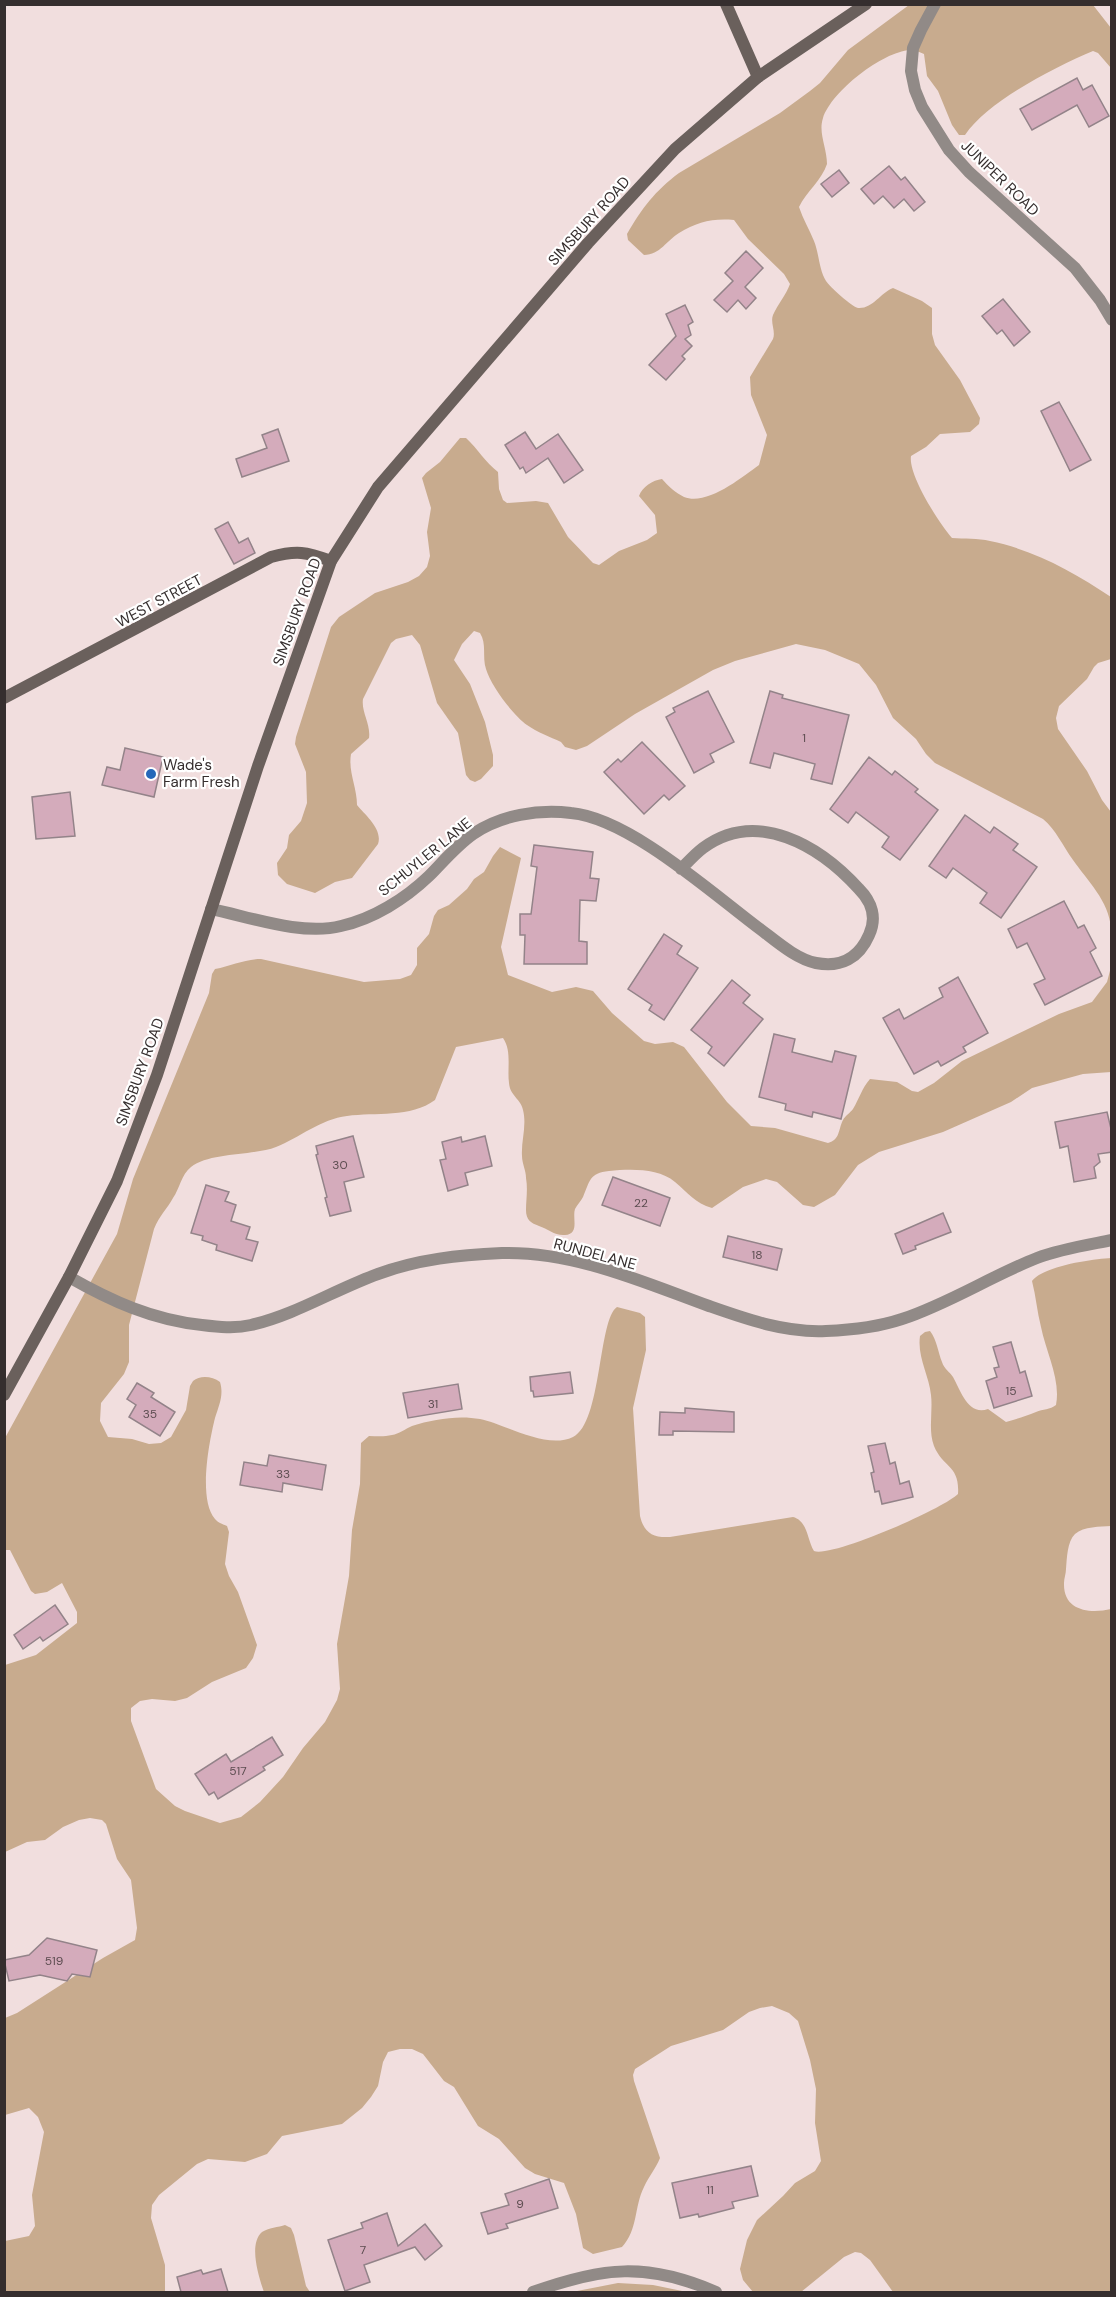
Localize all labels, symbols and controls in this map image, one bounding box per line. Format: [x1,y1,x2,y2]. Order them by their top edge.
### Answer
street label: JUNIPER ROAD [957,136,1043,220]
street label: SIMSBURY ROAD [544,172,634,270]
street label: SIMSBURY ROAD [268,555,326,669]
street label: WEST STREET [112,570,206,632]
house number: 1 [802,730,806,746]
place label: Wade's Farm Fresh [163,755,240,792]
marker: Wade's Farm Fresh [144,767,158,781]
street label: SCHUYLER LANE [374,813,476,901]
street label: SIMSBURY ROAD [111,1015,169,1129]
house number: 30 [332,1157,348,1173]
house number: 22 [634,1195,648,1211]
street label: RUNDELANE [552,1233,638,1275]
house number: 18 [751,1247,763,1263]
house number: 15 [1005,1383,1017,1399]
house number: 31 [428,1396,438,1412]
house number: 35 [143,1406,157,1422]
house number: 33 [276,1466,290,1482]
house number: 517 [229,1763,247,1779]
house number: 519 [45,1953,63,1969]
house number: 11 [706,2182,714,2198]
house number: 9 [516,2196,524,2212]
house number: 7 [360,2242,366,2258]

